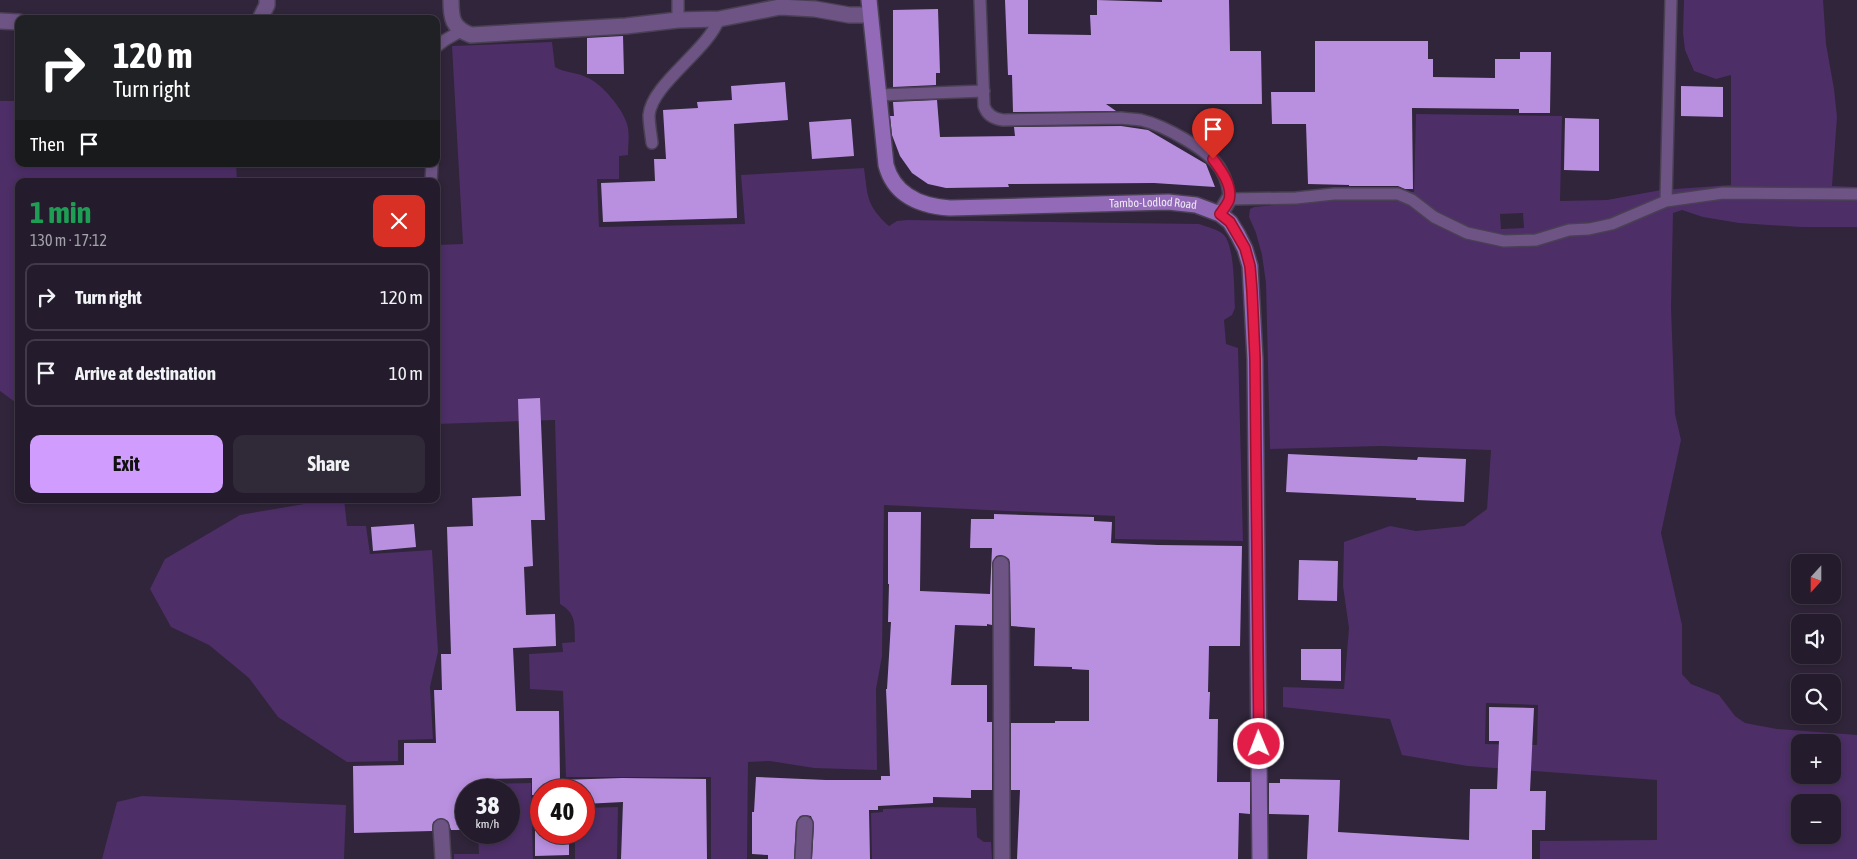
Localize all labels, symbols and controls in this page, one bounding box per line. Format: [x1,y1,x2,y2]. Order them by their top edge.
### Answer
icon: right [30,35,95,100]
text: 120 m [113,35,192,75]
text: Turn right [113,76,190,102]
pin [1192,108,1234,159]
icon: arrive [1199,115,1227,143]
icon: arrive [75,130,103,158]
text: Then [30,133,65,155]
text: 1 min [30,195,91,229]
button: close [373,195,425,247]
street label: Tambo-Lodlod Road [1109,195,1198,212]
text: 130 m · 17:12 [30,231,107,249]
icon: right [32,283,60,311]
text: Turn right [75,286,142,308]
text: 120 m [380,286,423,308]
icon: arrive [32,359,60,387]
text: Arrive at destination [75,362,216,384]
text: 10 m [389,362,423,384]
button: Exit [30,435,223,493]
button: Share [233,435,425,493]
north arrow [1791,554,1841,604]
map controls [1791,554,1841,844]
button: sound [1791,614,1841,664]
button: search [1791,674,1841,724]
position arrow [1232,717,1284,769]
button: + [1791,734,1841,784]
speed limit sign: 40 [530,779,595,844]
text: 38 [476,791,499,819]
button: − [1791,794,1841,844]
text: km/h [476,817,499,831]

